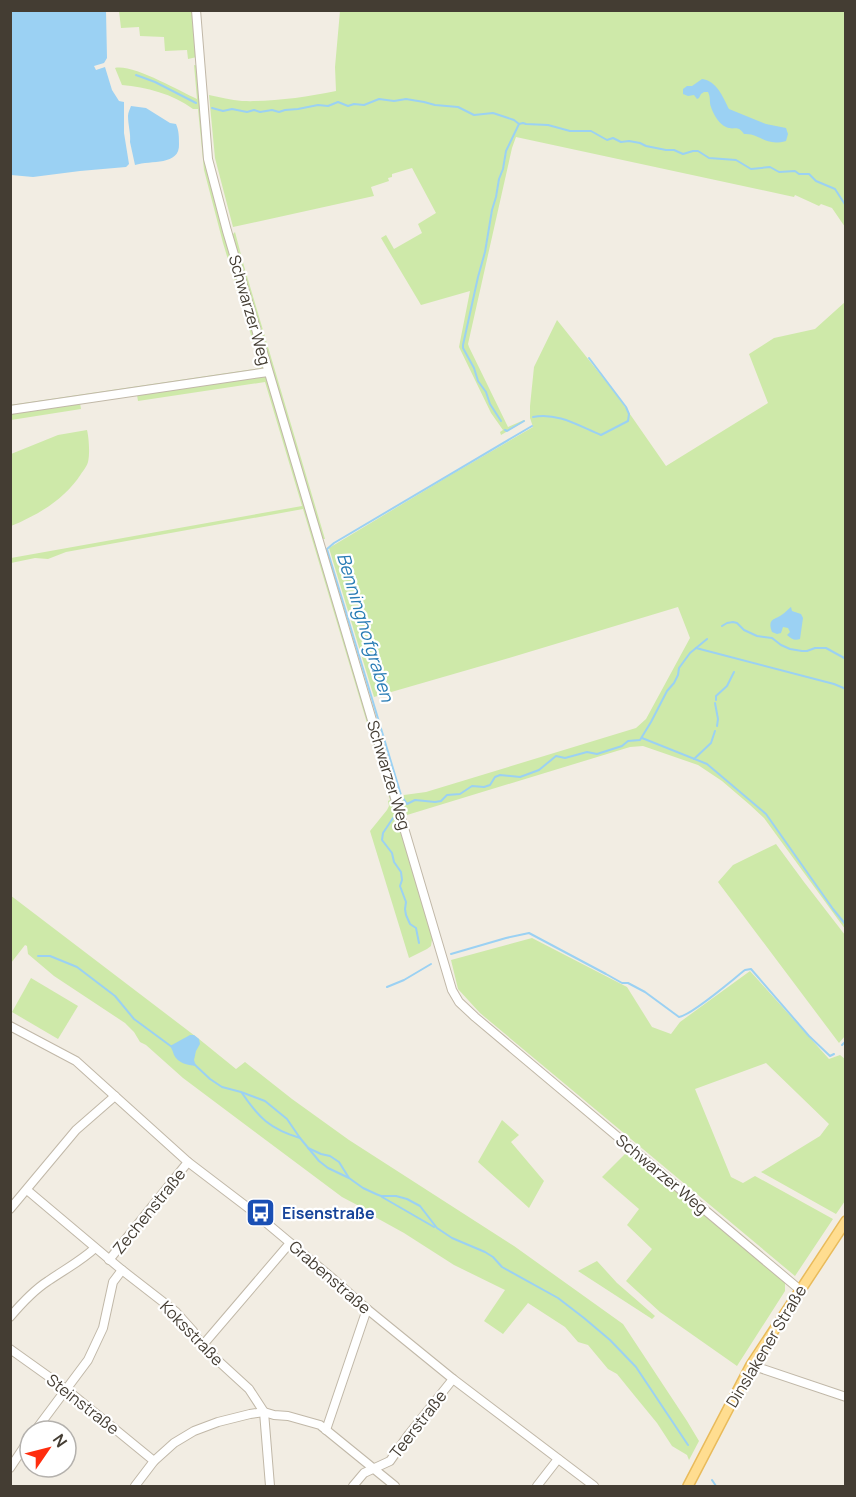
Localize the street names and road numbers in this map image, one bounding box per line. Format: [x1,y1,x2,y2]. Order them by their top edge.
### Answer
street label: Schwarzer Weg [224,252,276,368]
street label: Schwarzer Weg [362,717,416,833]
street label: Schwarzer Weg [611,1129,713,1219]
street label: Zechenstraße [108,1164,190,1258]
street label: Grabenstraße [284,1235,376,1319]
street label: Dinslakener Straße [721,1281,811,1411]
street label: Koksstraße [155,1296,229,1370]
street label: Steinstraße [42,1369,124,1439]
street label: Teerstraße [385,1386,451,1462]

